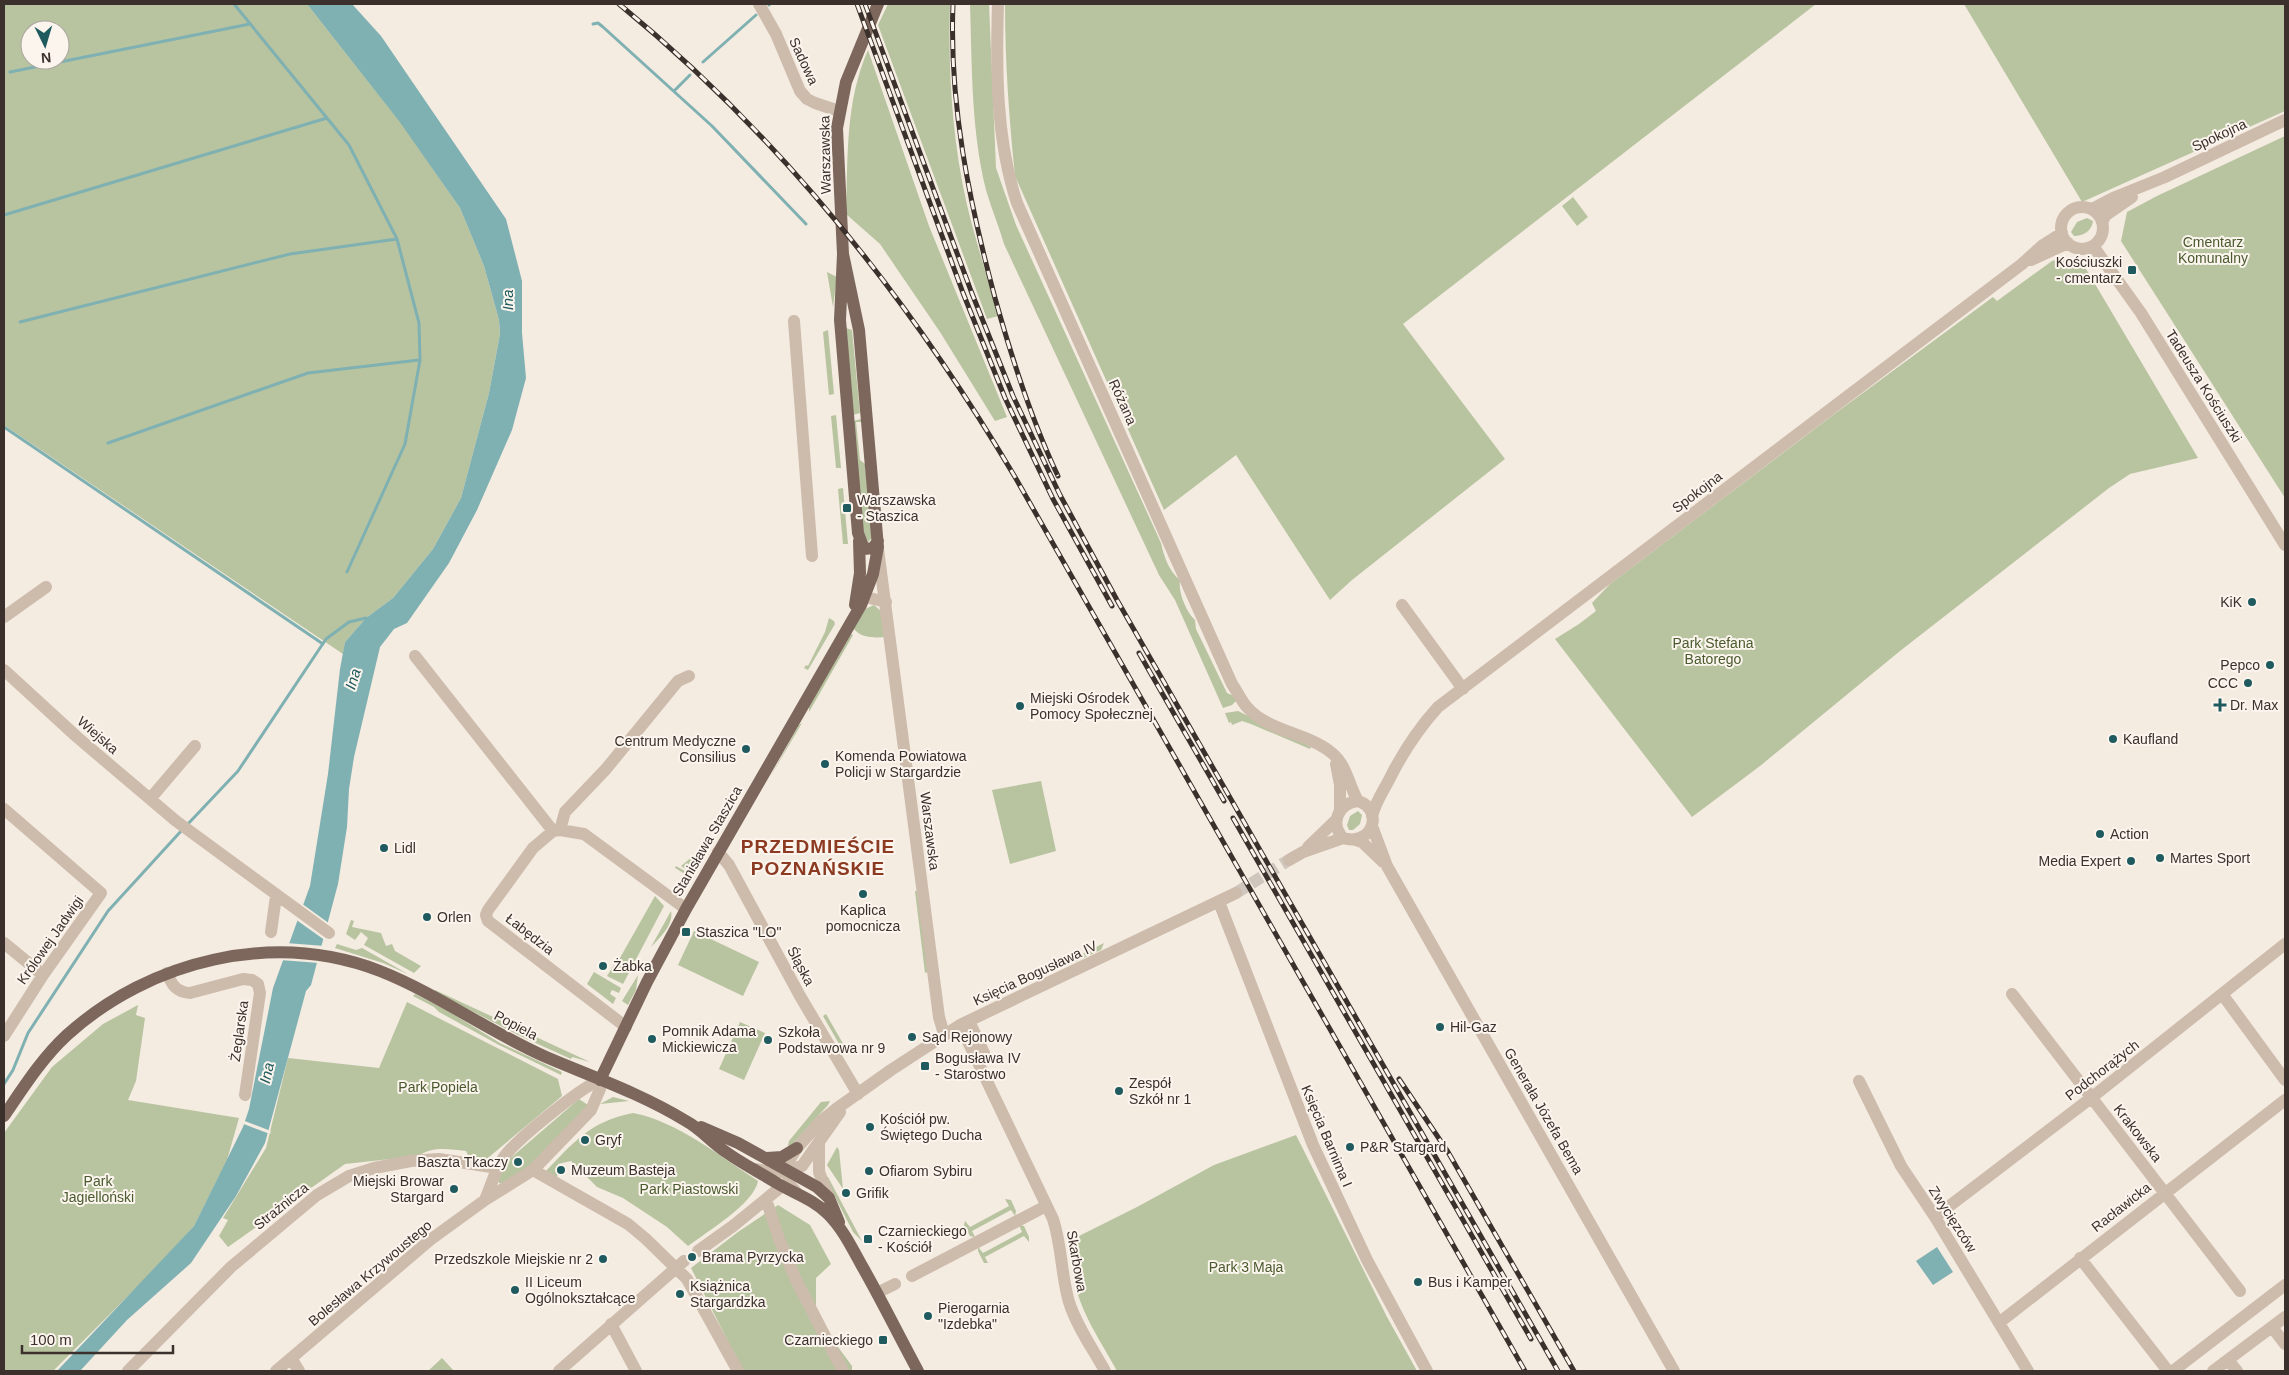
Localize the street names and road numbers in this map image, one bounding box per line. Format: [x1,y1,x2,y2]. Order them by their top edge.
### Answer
street label: Sadowa [786,35,822,88]
street label: Warszawska [816,115,834,195]
street label: Spokojna [2189,115,2249,155]
street label: Tadeusza Kościuszki [2163,327,2245,445]
street label: Różana [1106,377,1140,427]
street label: Spokojna [1669,468,1725,516]
street label: Wiejska [74,713,122,757]
street label: Stanisława Staszica [669,783,745,899]
street label: Warszawska [917,791,943,871]
street label: Królowej Jadwigi [14,893,86,987]
street label: Łabędzia [503,910,557,958]
street label: Księcia Bogusława IV [971,937,1100,1009]
street label: Śląska [784,943,819,988]
street label: Żeglarska [226,999,251,1063]
street label: Popiela [492,1007,541,1043]
street label: Podchorążych [2062,1036,2142,1104]
street label: Generała Józefa Bema [1501,1045,1587,1177]
street label: Księcia Barnima I [1298,1083,1356,1189]
street label: Krakowska [2111,1101,2166,1165]
street label: Strażnicza [251,1179,312,1233]
street label: Racławicka [2088,1179,2154,1235]
street label: Zwycięzców [1926,1183,1981,1256]
street label: Bolesława Krzywoustego [305,1217,435,1329]
street label: Skarbowa [1064,1229,1090,1293]

